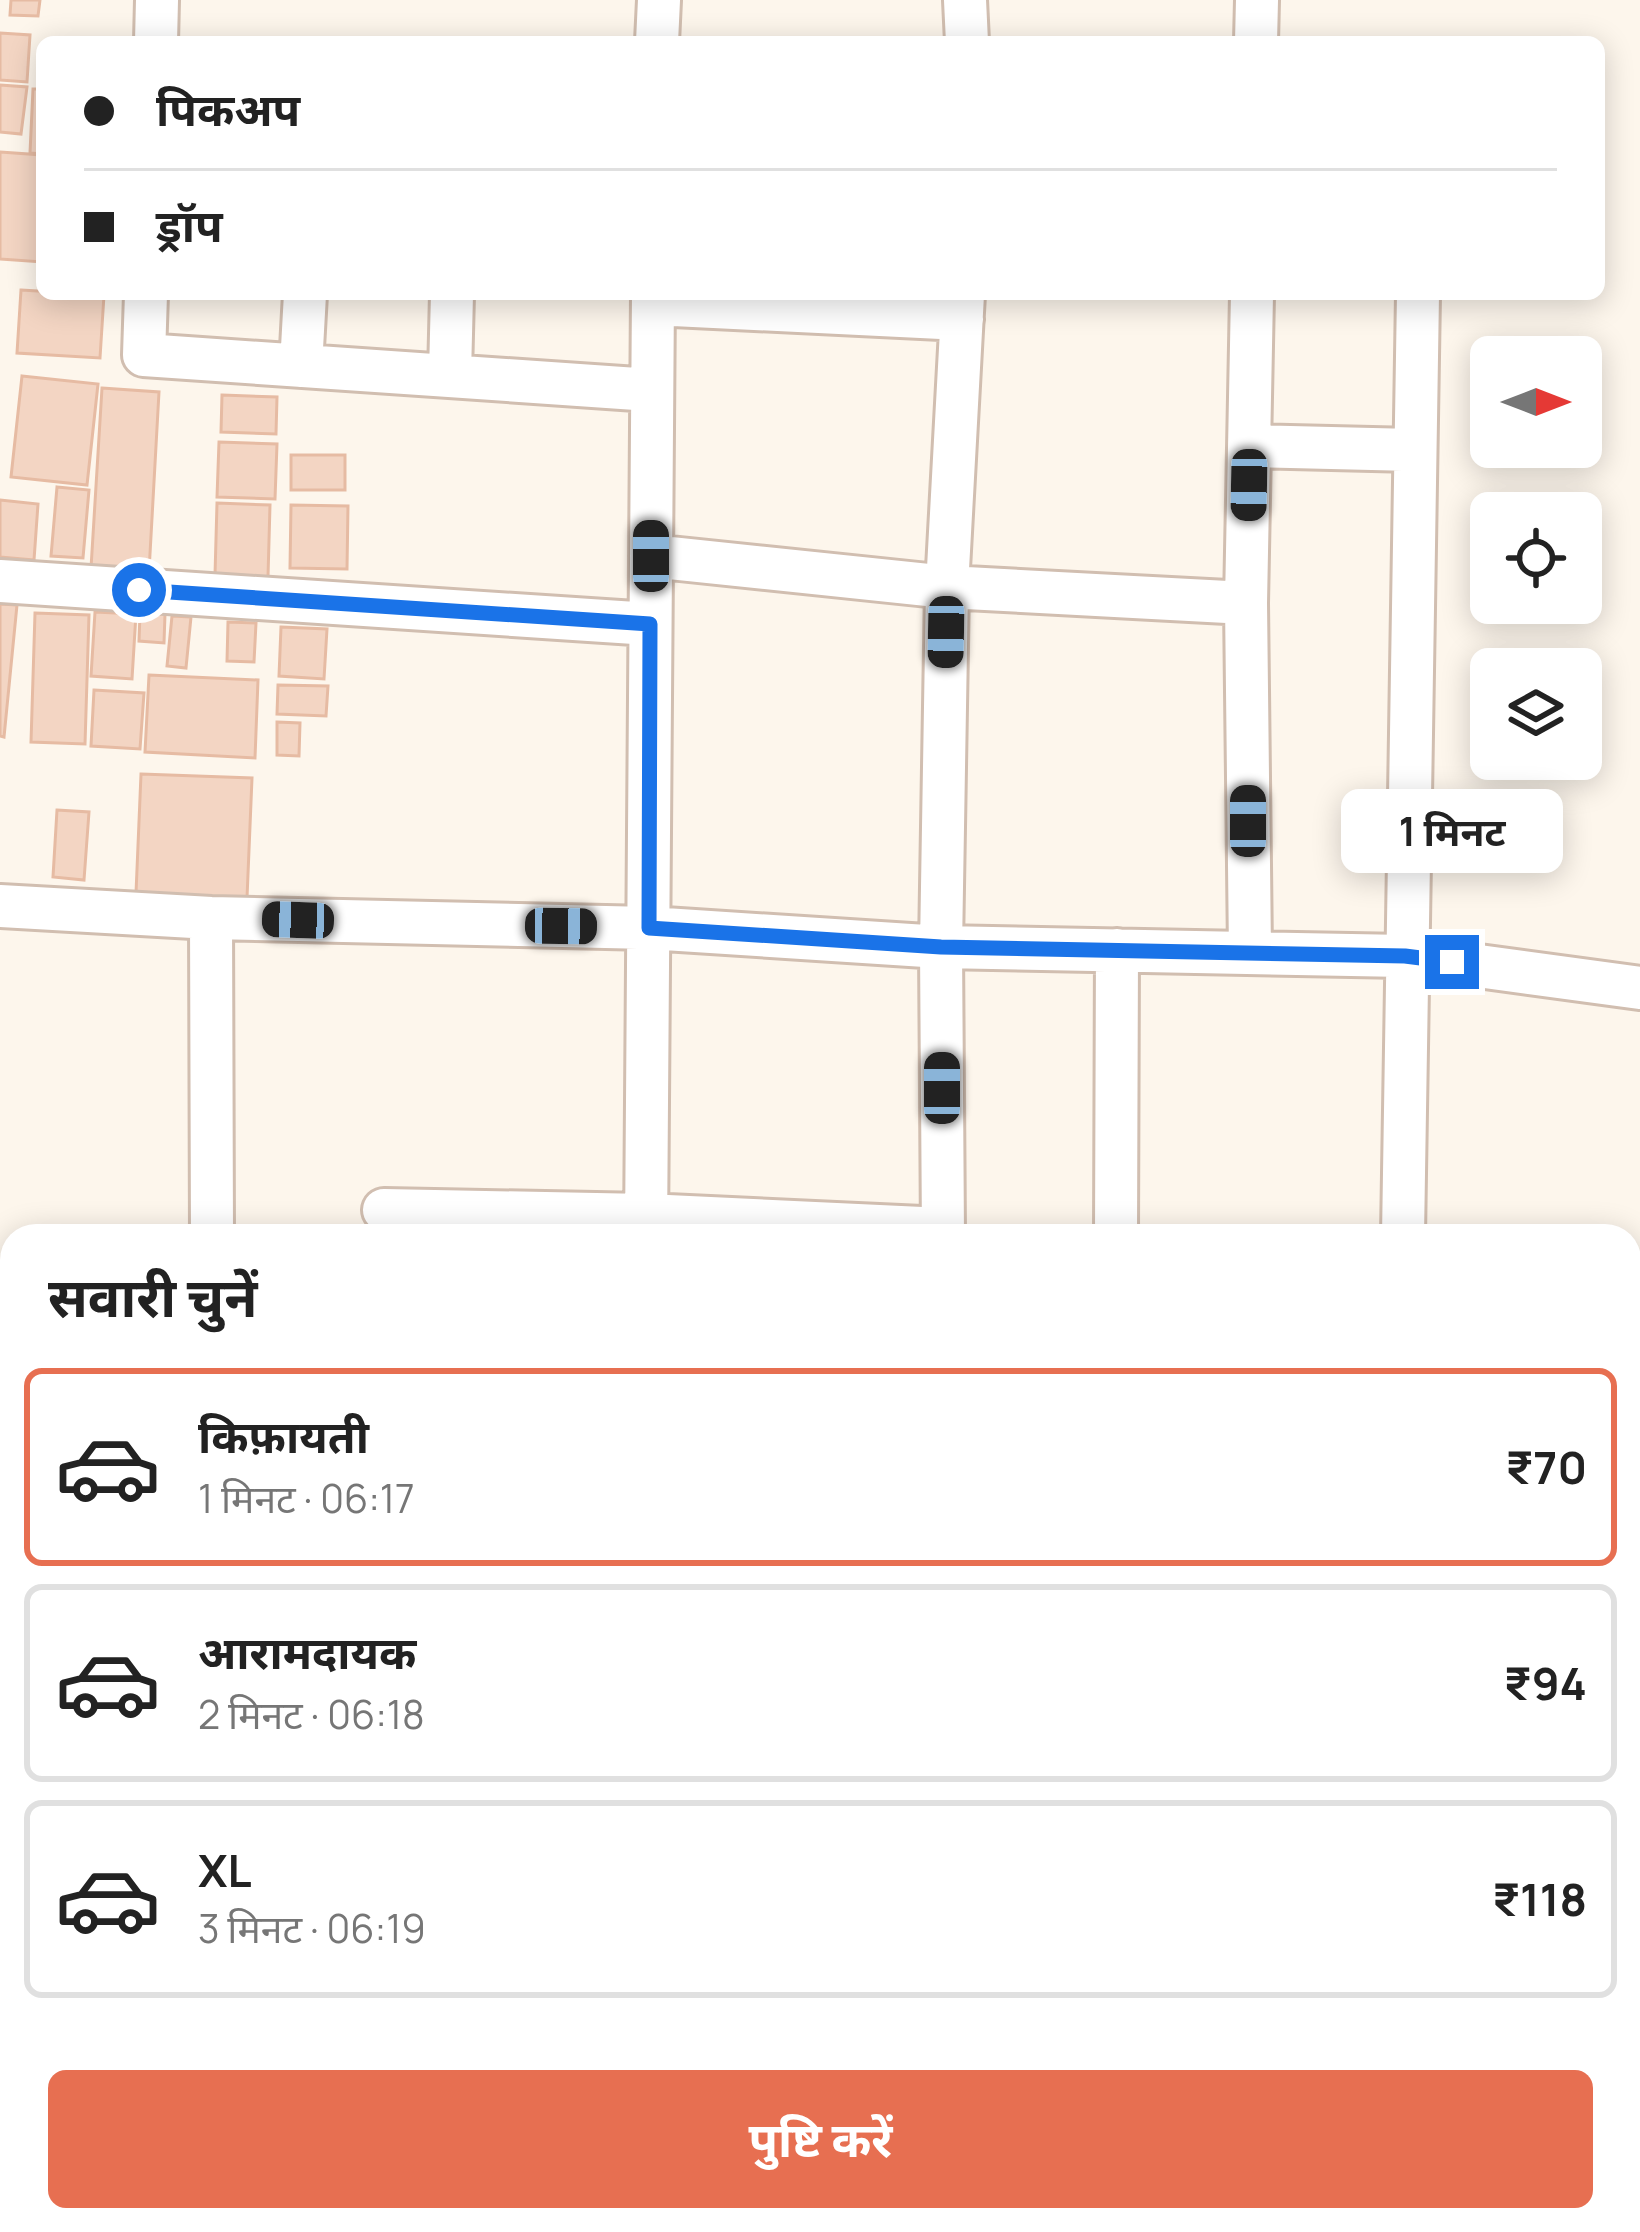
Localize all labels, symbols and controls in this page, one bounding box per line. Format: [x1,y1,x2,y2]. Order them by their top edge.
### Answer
text: पिकअप [156,78,300,140]
text: ड्रॉप [156,194,223,256]
north arrow [1470,336,1602,468]
map controls [1470,336,1602,780]
car [1230,449,1268,521]
button: locate [1470,492,1602,624]
car [633,520,669,592]
route start [112,563,166,617]
car [927,596,965,668]
button: layers [1470,648,1602,780]
car [1230,785,1266,857]
callout: 1 मिनट [1341,788,1563,872]
text: 1 मिनट [1399,804,1505,858]
car [261,901,335,939]
car [525,907,597,945]
route end [1425,935,1479,989]
car [924,1052,960,1124]
text: सवारी चुनें [48,1259,257,1333]
text: किफ़ायती [198,1405,369,1467]
icon: car [54,1413,162,1521]
text: ₹70 [1506,1436,1587,1498]
text: 1 मिनट · 06:17 [198,1471,415,1525]
text: आरामदायक [198,1621,416,1683]
icon: car [54,1629,162,1737]
text: ₹94 [1504,1652,1587,1714]
text: 2 मिनट · 06:18 [198,1687,425,1741]
text: XL [198,1839,252,1901]
icon: car [54,1845,162,1953]
text: ₹118 [1492,1868,1587,1930]
text: 3 मिनट · 06:19 [198,1901,426,1955]
button: पुष्टि करें [48,2070,1593,2208]

